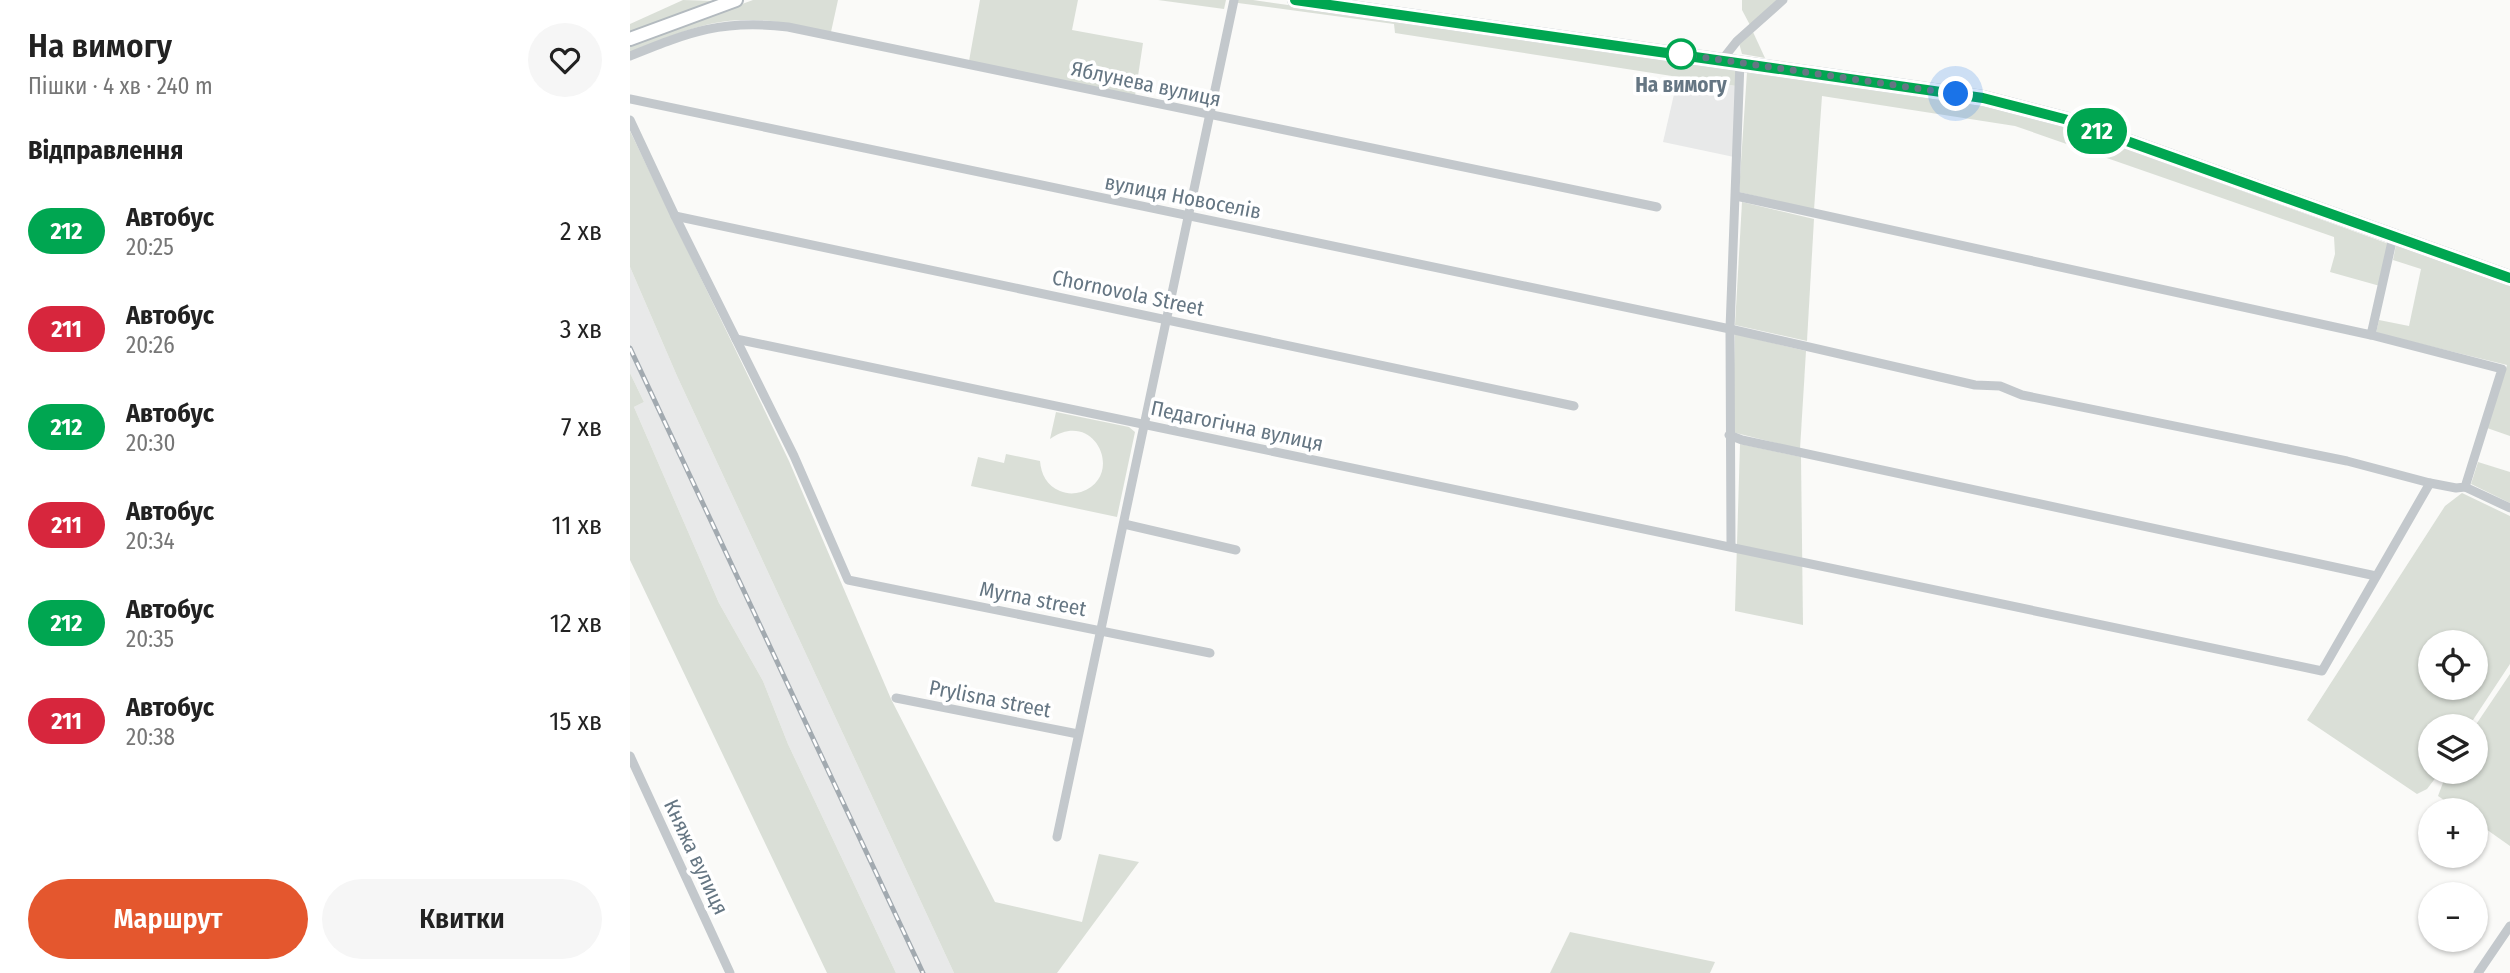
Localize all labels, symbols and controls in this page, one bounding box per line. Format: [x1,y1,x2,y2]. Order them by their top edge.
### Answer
button: heart [528,23,602,97]
text: На вимогу [28,26,172,66]
marker: На вимогу [1666,39,1696,69]
street label: Яблунева вулиця [1069,55,1223,113]
text: Пішки · 4 хв · 240 m [28,72,213,100]
place label: На вимогу [1635,72,1728,98]
your location [1938,76,1973,111]
line badge: 212 [2057,108,2137,154]
text: 212 [2081,117,2113,145]
text: Відправлення [28,135,183,166]
street label: вулиця Новоселів [1103,169,1263,225]
text: Автобус [126,202,214,233]
text: 2 хв [560,216,602,247]
text: 212 [51,217,82,245]
text: 20:25 [126,233,174,261]
street label: Chornovola Street [1050,264,1206,322]
text: Автобус [126,300,214,331]
text: 3 хв [560,314,602,345]
text: 211 [51,315,82,343]
text: 20:26 [126,331,175,359]
street label: Педагогічна вулиця [1148,395,1326,457]
text: Автобус [126,398,214,429]
text: 7 хв [561,412,602,443]
text: 212 [51,413,82,441]
text: 20:30 [126,429,176,457]
text: Автобус [126,496,214,527]
text: 11 хв [552,510,602,541]
text: 211 [51,511,82,539]
text: 20:34 [126,527,175,555]
street label: Myrna street [977,576,1089,622]
text: Автобус [126,594,214,625]
text: 12 хв [550,608,602,639]
text: 212 [51,609,82,637]
text: 20:35 [126,625,174,653]
map controls [2418,630,2488,952]
button: locate [2418,630,2488,700]
street label: Prylisna street [927,674,1053,724]
text: Автобус [126,692,214,723]
text: 15 хв [549,706,602,737]
text: 211 [51,707,82,735]
button: layers [2418,714,2488,784]
text: 20:38 [126,723,175,751]
street label: Княжа вулиця [658,795,734,919]
button: + [2418,798,2488,868]
button: Маршрут [28,879,308,959]
button: Квитки [322,879,602,959]
button: − [2418,882,2488,952]

